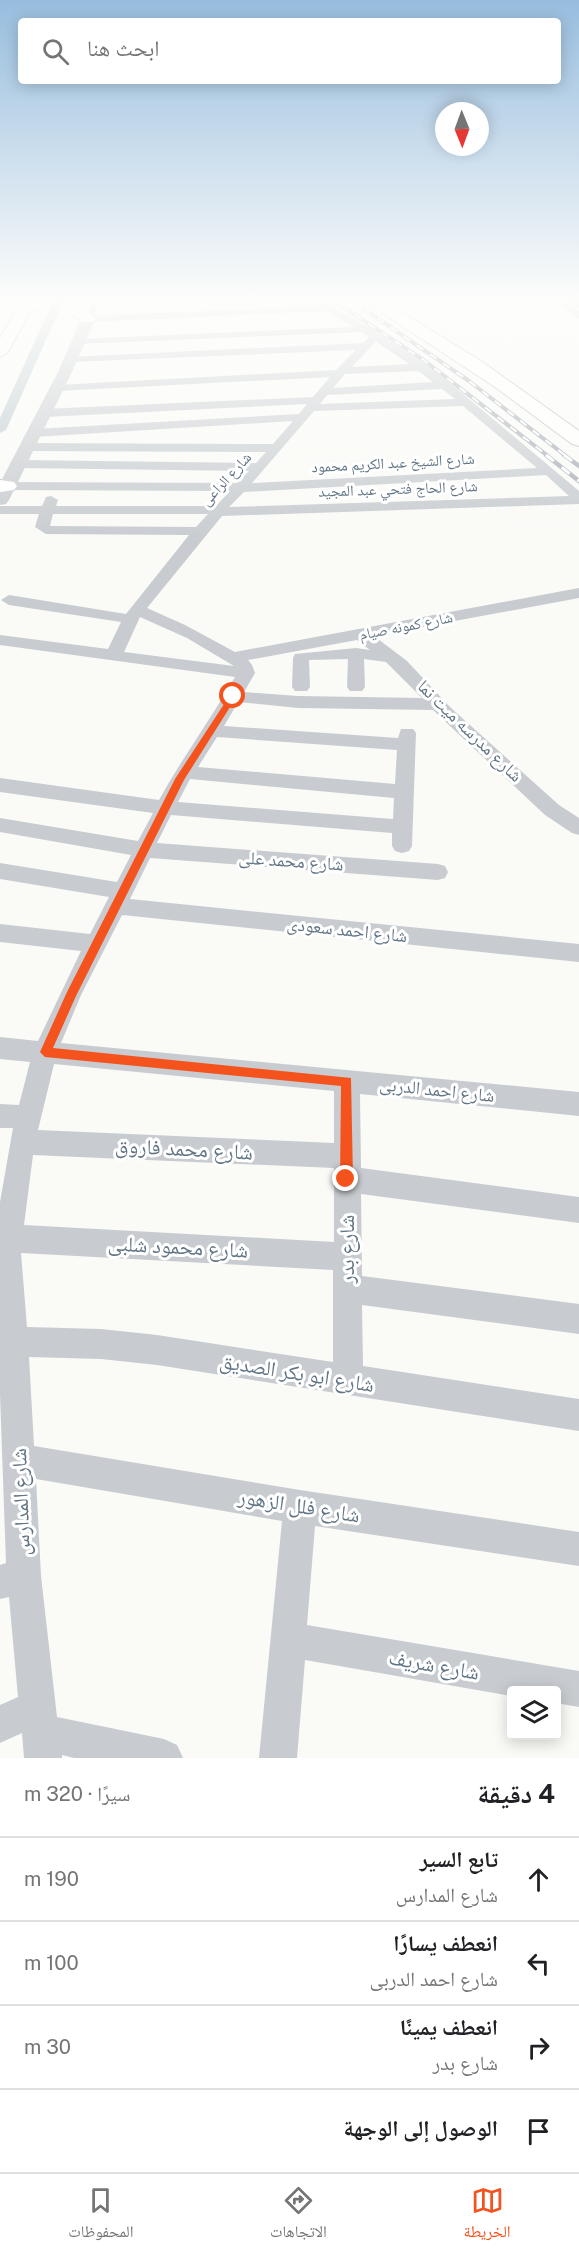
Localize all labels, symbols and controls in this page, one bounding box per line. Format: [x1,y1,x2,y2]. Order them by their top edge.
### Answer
search box [18,18,561,84]
icon: search [39,35,72,68]
text: ابحث هنا [87,35,159,61]
north arrow [435,102,489,156]
street label: شارع الراعى [197,448,256,510]
street label: شارع الشيخ عبد الكريم محمود [311,450,475,477]
street label: شارع الحاج فتحي عبد المجيد [318,477,478,504]
street label: شارع كمونه صيام [358,608,454,645]
street label: شارع مدرسه ميت نما [413,675,527,787]
route start [219,682,245,708]
street label: شارع محمد على [238,846,344,876]
street label: شارع احمد سعودى [286,913,408,947]
street label: شارع احمد الدربى [378,1073,496,1107]
street label: شارع محمد فاروق [114,1132,254,1166]
route end [332,1165,358,1191]
street label: شارع بدر [334,1215,360,1284]
street label: شارع محمود شلبى [107,1230,249,1264]
street label: شارع ابو بكر الصديق [218,1348,376,1398]
street label: شارع المدارس [6,1448,36,1556]
street label: شارع فلل الزهور [235,1483,362,1528]
street label: شارع شريف [387,1644,481,1686]
map controls [507,1686,561,1740]
button: layers [507,1686,561,1740]
text: 4 دقيقة [477,1778,555,1809]
text: سيرًا · 320 m [24,1782,130,1806]
text: تابع السير [420,1846,498,1872]
icon: ahead [522,1863,555,1896]
text: 190 m [24,1867,79,1891]
text: شارع المدارس [396,1883,498,1907]
text: انعطف يسارًا [393,1930,498,1956]
icon: left [522,1947,555,1980]
text: 100 m [24,1951,79,1975]
text: شارع احمد الدربى [370,1967,498,1991]
text: انعطف يمينًا [400,2014,498,2040]
icon: right [522,2031,555,2064]
text: 30 m [24,2035,71,2059]
text: شارع بدر [432,2051,498,2075]
text: الوصول إلى الوجهة [343,2115,498,2141]
icon: arrive [522,2115,555,2148]
tab: المحفوظات [68,2184,133,2247]
tab: الاتجاهات [270,2184,327,2247]
tab: الخريطة [464,2184,511,2247]

